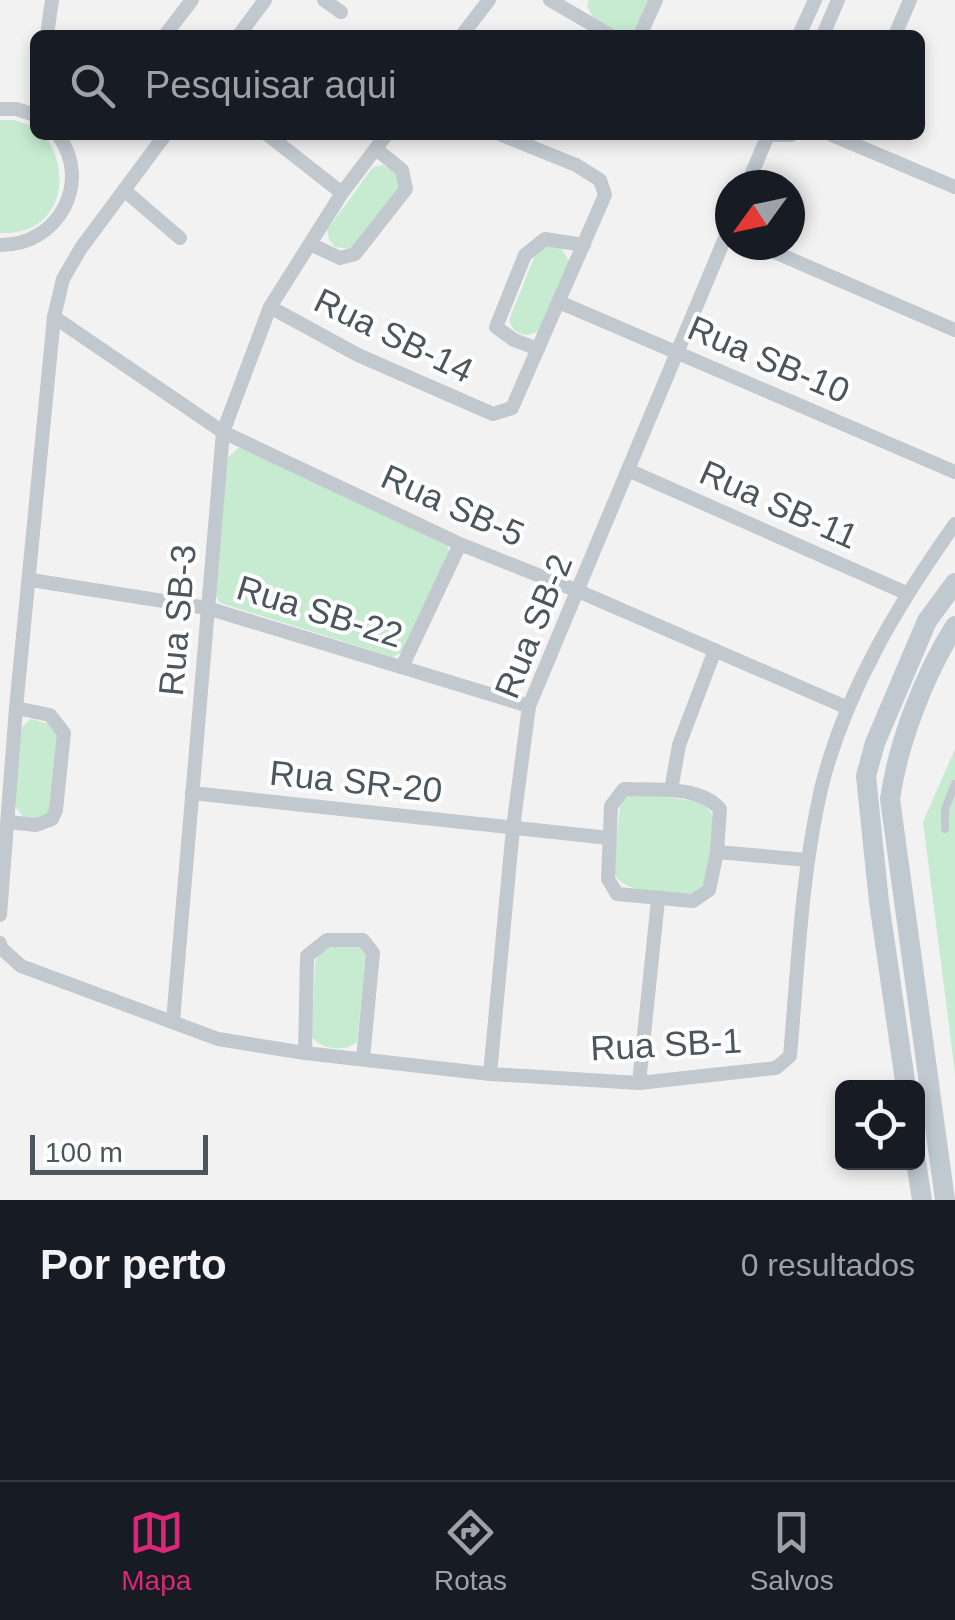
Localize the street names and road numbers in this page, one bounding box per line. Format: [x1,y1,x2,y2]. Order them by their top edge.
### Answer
street label: Rua SB-14 [309,280,479,390]
street label: Rua SB-10 [683,308,855,410]
street label: Rua SB-11 [694,452,864,556]
street label: Rua SB-5 [376,456,530,554]
street label: Rua SB-3 [151,543,203,697]
street label: Rua SB-2 [486,548,580,704]
street label: Rua SB-22 [232,567,408,655]
street label: Rua SR-20 [268,753,444,809]
street label: Rua SB-1 [589,1021,743,1067]

